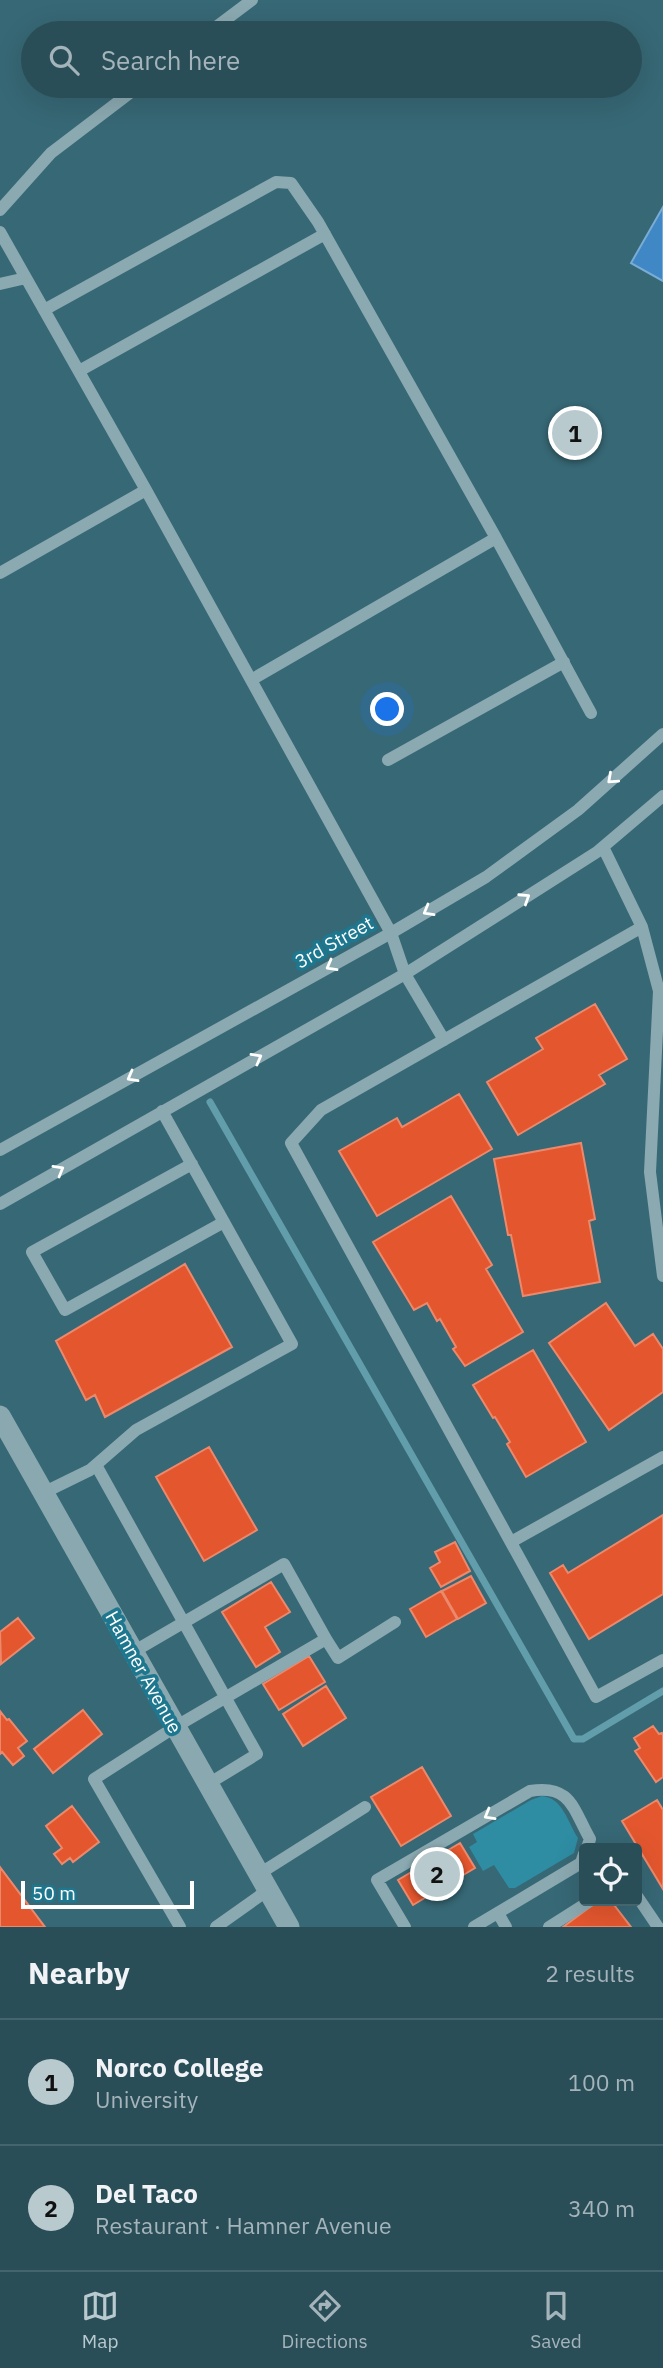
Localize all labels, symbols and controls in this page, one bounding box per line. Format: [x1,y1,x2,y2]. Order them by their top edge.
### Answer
search box [21,21,642,98]
icon: search [45,41,83,79]
text: Search here [101,43,240,77]
pin: 1 [552,407,598,459]
your location [370,692,404,726]
one-way arrow [607,771,620,783]
one-way arrow [517,894,530,907]
one-way arrow [422,903,435,916]
street label: 3rd Street [291,911,377,973]
one-way arrow [326,958,339,971]
one-way arrow [249,1053,262,1066]
one-way arrow [127,1069,140,1082]
one-way arrow [52,1166,65,1179]
street label: Hamner Avenue [100,1607,188,1737]
one-way arrow [483,1806,496,1819]
map controls [579,1843,642,1906]
button: locate [579,1843,642,1906]
pin: 2 [414,1848,460,1900]
scale bar [21,1878,194,1910]
text: 50 m [32,1881,76,1905]
text: Nearby [28,1953,130,1992]
text: 2 results [545,1958,635,1988]
text: Norco College [95,2050,264,2084]
text: 1 [44,2067,58,2097]
text: 100 m [568,2067,635,2097]
text: University [95,2084,198,2114]
text: Del Taco [95,2176,198,2210]
text: 2 [44,2193,58,2223]
text: 340 m [568,2193,635,2223]
text: Restaurant · Hamner Avenue [95,2210,392,2240]
tab: Map [81,2287,119,2353]
tab: Directions [281,2287,368,2353]
tab: Saved [530,2287,582,2353]

